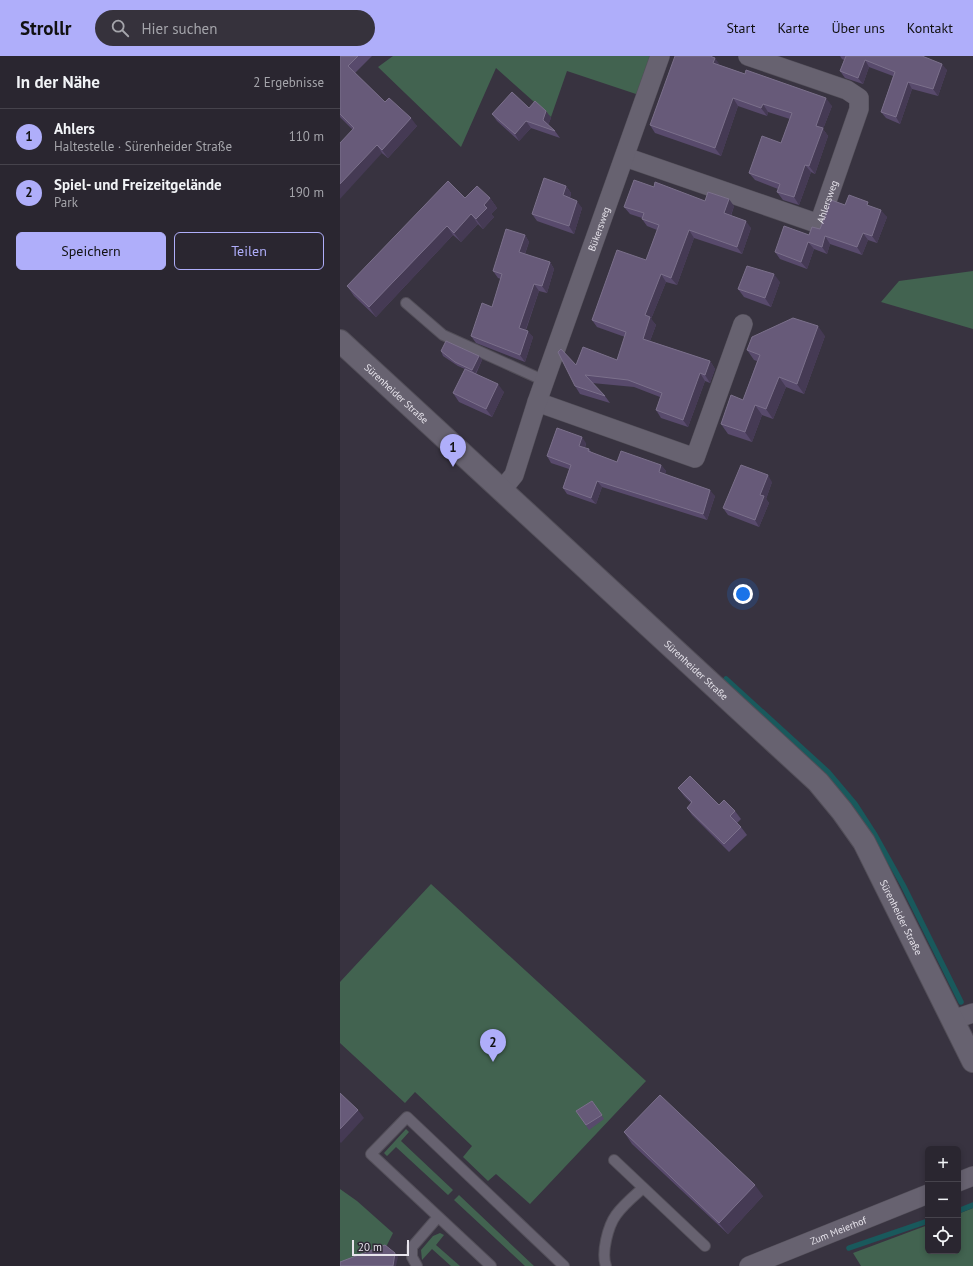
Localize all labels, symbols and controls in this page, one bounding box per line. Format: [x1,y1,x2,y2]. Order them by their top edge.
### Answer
search box [95,10,375,46]
text: Strollr [20,16,71,40]
icon: search [109,17,131,39]
text: Hier suchen [141,19,217,38]
text: Start [726,19,755,37]
text: Karte [777,19,809,37]
text: Über uns [831,19,885,37]
text: Kontakt [907,19,953,37]
text: In der Nähe [16,71,100,93]
text: 2 Ergebnisse [253,74,324,91]
text: Ahlers [54,119,95,138]
text: 1 [25,128,33,145]
text: 110 m [289,128,324,145]
text: Haltestelle · Sürenheider Straße [54,138,232,155]
text: Spiel- und Freizeitgelände [54,175,222,194]
street label: Ahlersweg [813,178,840,225]
text: 2 [25,184,33,201]
text: 190 m [289,184,324,201]
text: Park [54,194,78,211]
street label: Bükersweg [585,205,612,253]
button: Speichern [16,232,166,270]
button: Teilen [174,232,324,270]
street label: Sürenheider Straße [362,360,431,426]
pin: 1 [440,434,466,467]
your location [733,584,753,604]
street label: Sürenheider Straße [662,637,731,703]
street label: Sürenheider Straße [877,877,926,957]
pin: 2 [480,1029,506,1062]
map controls [925,1146,961,1254]
button: + [925,1146,961,1182]
button: − [925,1182,961,1218]
street label: Zum Meierhof [808,1213,869,1247]
button: locate [925,1218,961,1254]
scale bar [352,1238,409,1257]
text: 20 m [358,1240,382,1254]

